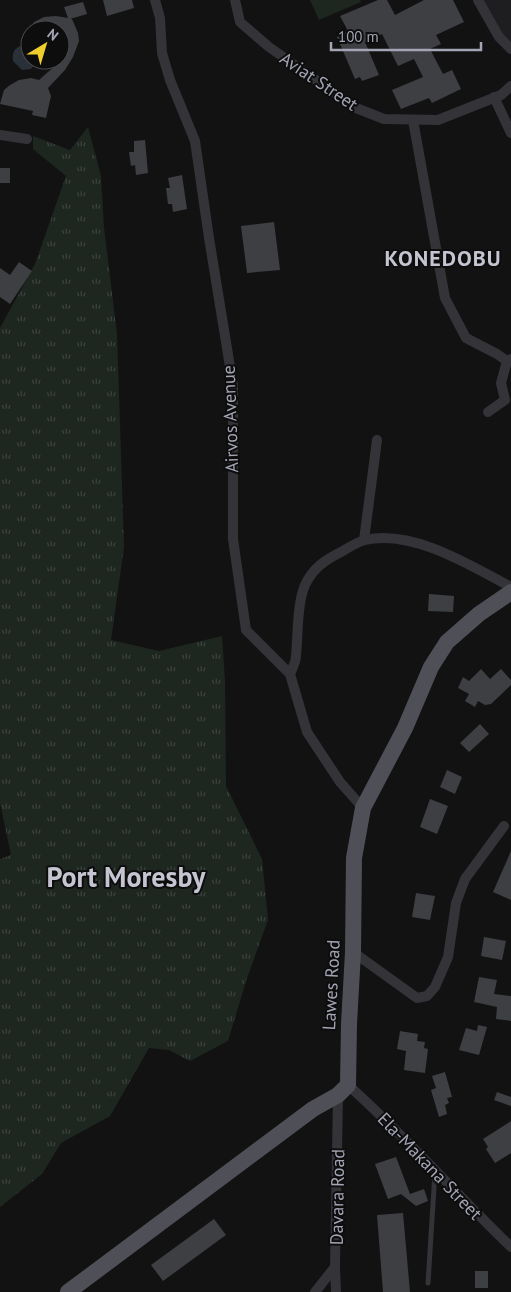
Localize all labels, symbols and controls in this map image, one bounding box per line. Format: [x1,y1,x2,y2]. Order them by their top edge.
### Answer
north arrow [20,20,70,70]
scale bar [331,20,481,52]
text: N [44,25,62,45]
text: 100 m [338,27,379,46]
street label: Aviat Street [276,47,362,115]
district label: KONEDOBU [385,244,501,272]
street label: Airvos Avenue [217,365,243,473]
district label: Port Moresby [47,858,206,895]
street label: Lawes Road [317,939,345,1031]
street label: Ela-Makana Street [373,1107,487,1225]
street label: Davara Road [325,1149,349,1245]

